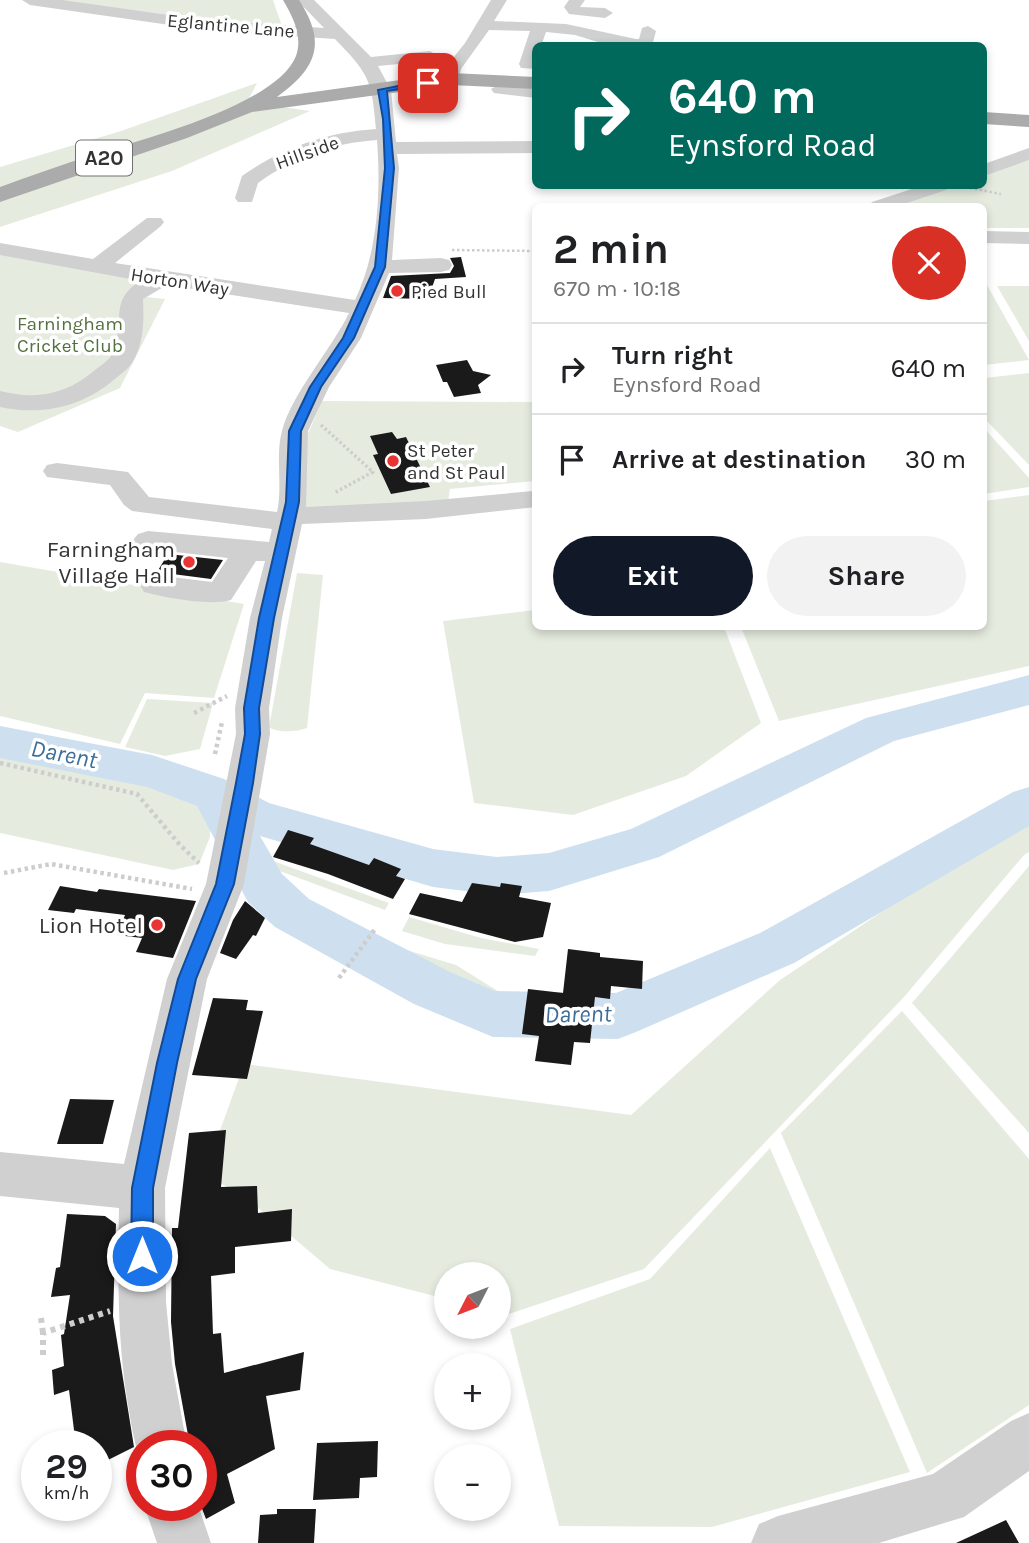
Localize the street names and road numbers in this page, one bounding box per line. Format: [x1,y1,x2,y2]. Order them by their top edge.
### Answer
street label: Eglantine Lane [166,9,296,43]
street label: Hillside [273,131,342,175]
road number: A20 [76,140,132,176]
street label: Horton Way [129,263,231,301]

